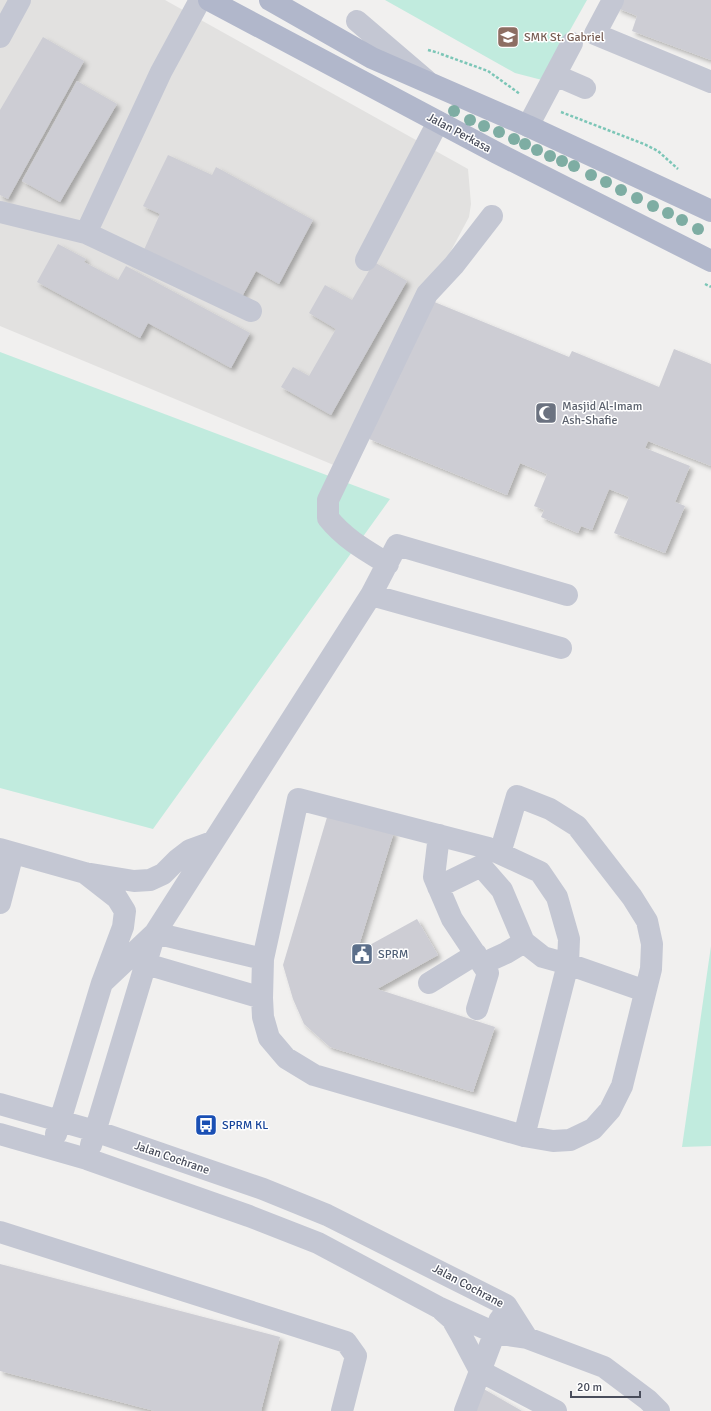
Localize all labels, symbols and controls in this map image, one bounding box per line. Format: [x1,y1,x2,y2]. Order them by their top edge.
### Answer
school or university icon: SMK St. Gabriel [495,24,521,50]
place label: SMK St. Gabriel [524,30,605,45]
street label: Jalan Perkasa [424,110,494,156]
place label: Masjid Al-Imam Ash-Shafie [562,399,642,428]
mosque icon: Masjid Al-Imam Ash-Shafie [533,400,559,426]
public building icon: SPRM [349,941,375,967]
place label: SPRM [378,947,408,962]
bus stop icon: SPRM KL [193,1112,219,1138]
place label: SPRM KL [222,1118,268,1133]
street label: Jalan Cochrane [132,1138,212,1178]
street label: Jalan Cochrane [430,1261,506,1311]
scale bar [571,1373,640,1399]
text: 20 m [577,1380,602,1395]

